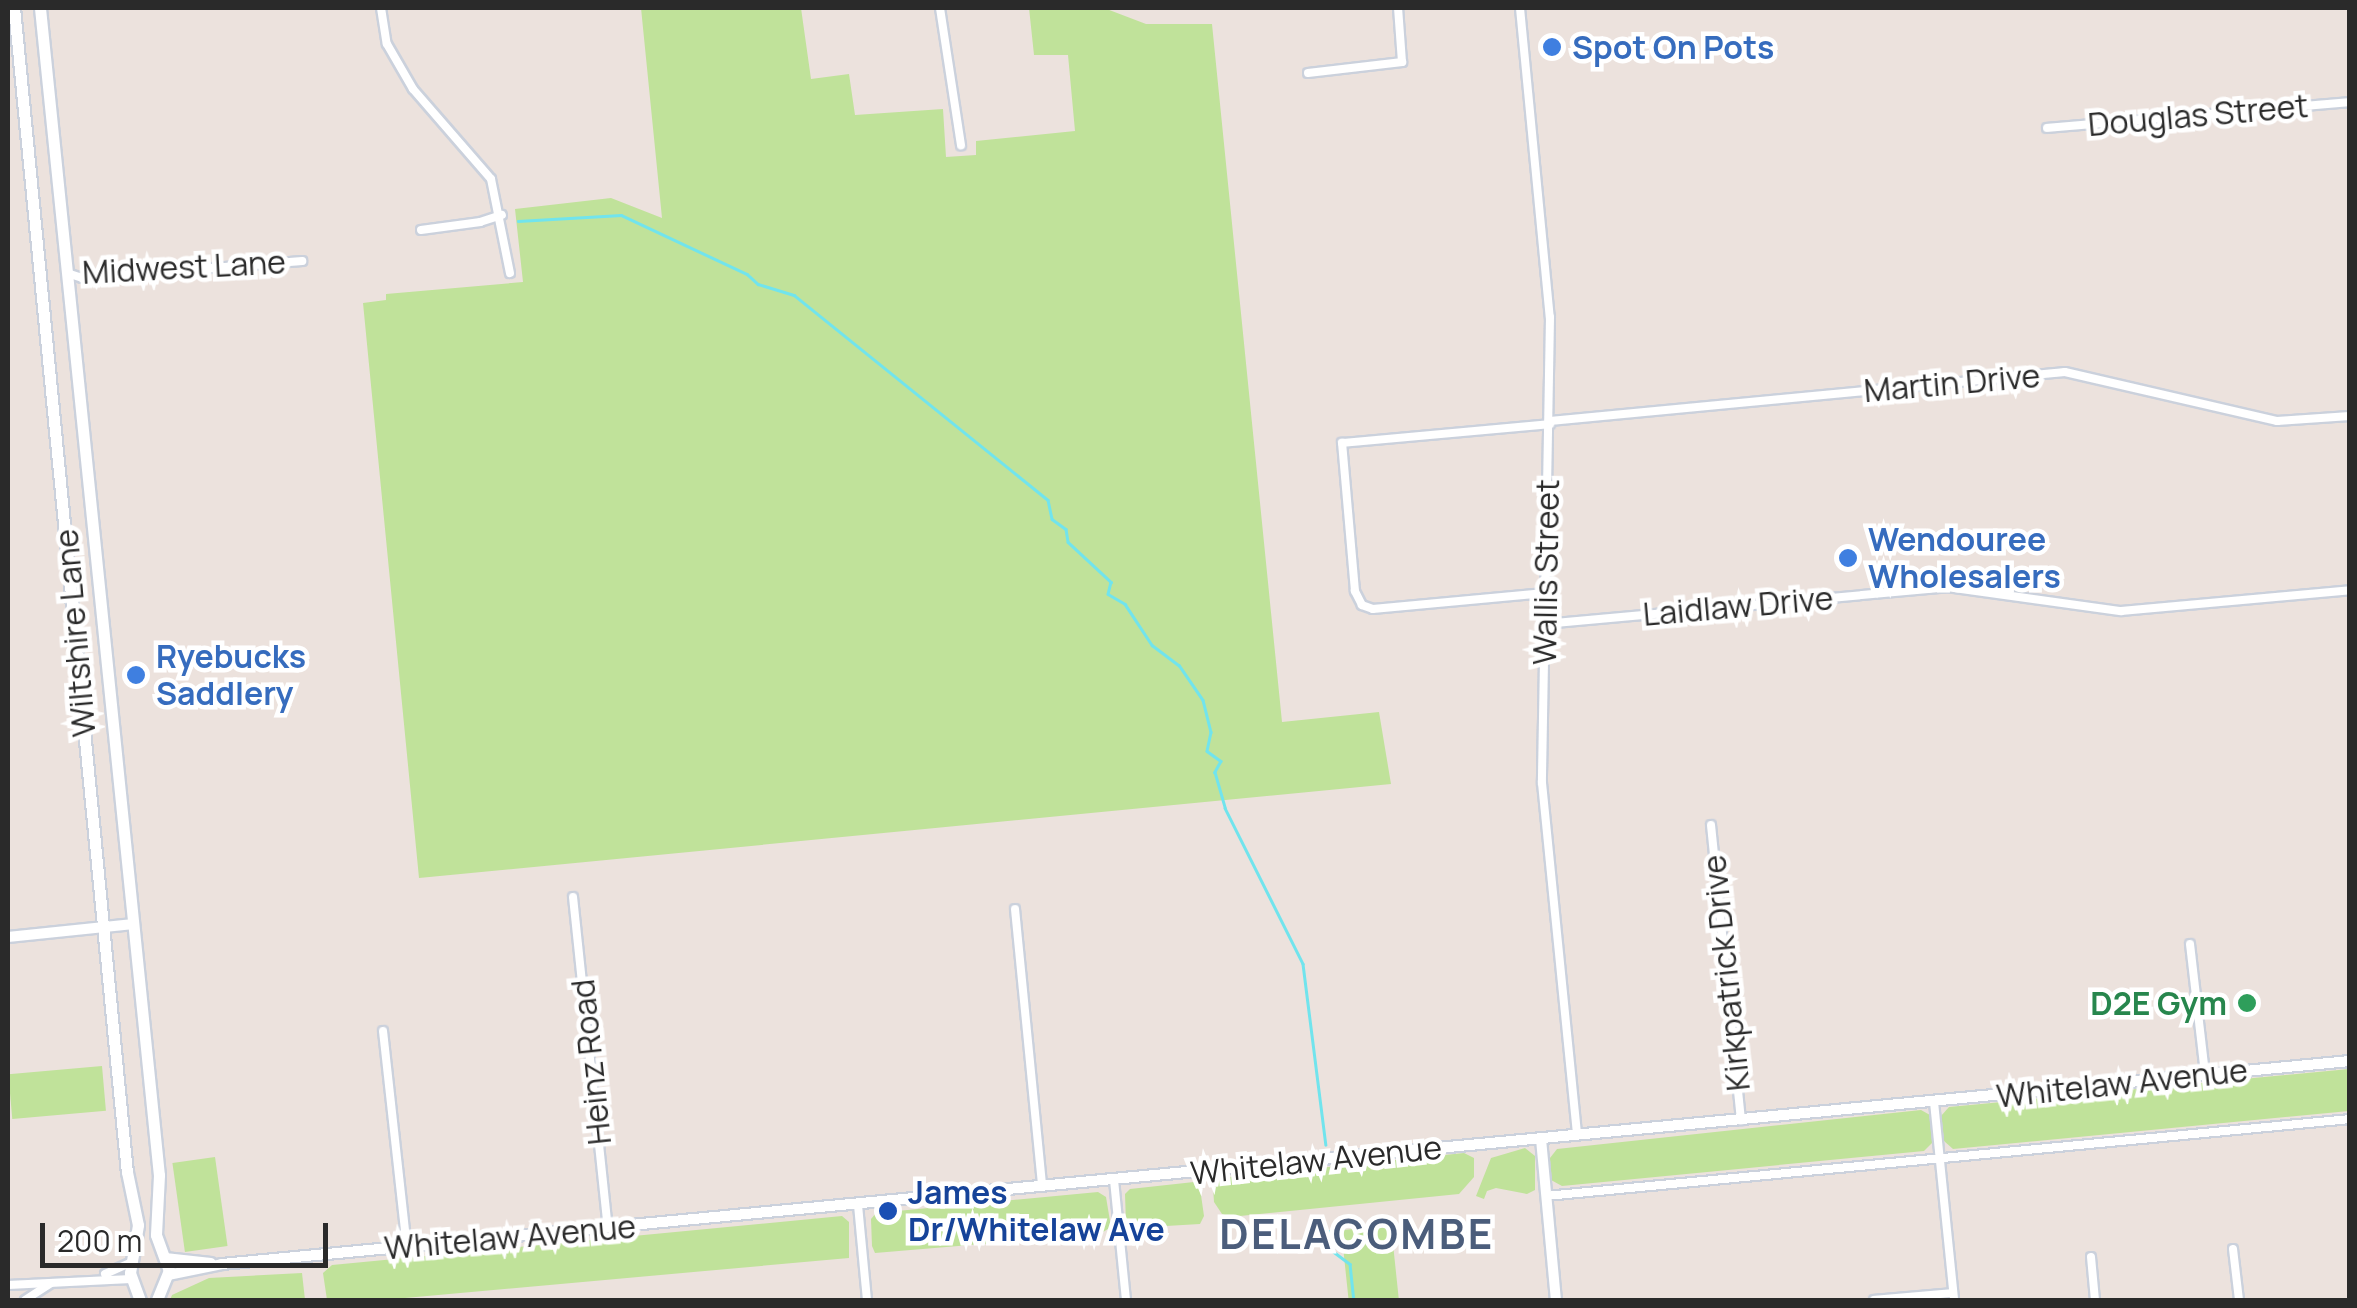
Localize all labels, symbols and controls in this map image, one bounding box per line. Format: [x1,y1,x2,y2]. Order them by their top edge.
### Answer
place label: Spot On Pots [1572,28,1774,66]
marker: Spot On Pots [1541,36,1563,58]
street label: Douglas Street [2086,86,2310,144]
street label: Midwest Lane [81,242,287,292]
street label: Martin Drive [1862,356,2042,410]
street label: Wallis Street [1525,479,1567,665]
place label: Wendouree Wholesalers [1868,521,2061,596]
street label: Wiltshire Lane [47,528,103,738]
marker: Wendouree Wholesalers [1837,547,1859,569]
street label: Laidlaw Drive [1641,579,1835,633]
place label: Ryebucks Saddlery [156,638,306,713]
marker: Ryebucks Saddlery [125,664,147,686]
street label: Kirkpatrick Drive [1695,853,1757,1093]
street label: Heinz Road [563,977,619,1147]
place label: D2E Gym [2090,984,2227,1022]
marker: D2E Gym [2236,992,2258,1014]
street label: Whitelaw Avenue [1994,1051,2250,1115]
street label: Whitelaw Avenue [1188,1128,1444,1192]
place label: James Dr/Whitelaw Ave [908,1174,1165,1249]
marker: James Dr/Whitelaw Ave [877,1200,899,1222]
scale bar [45,1203,332,1265]
street label: Whitelaw Avenue [383,1207,637,1267]
district label: DELACOMBE [1219,1208,1495,1258]
text: 200 m [57,1220,142,1261]

